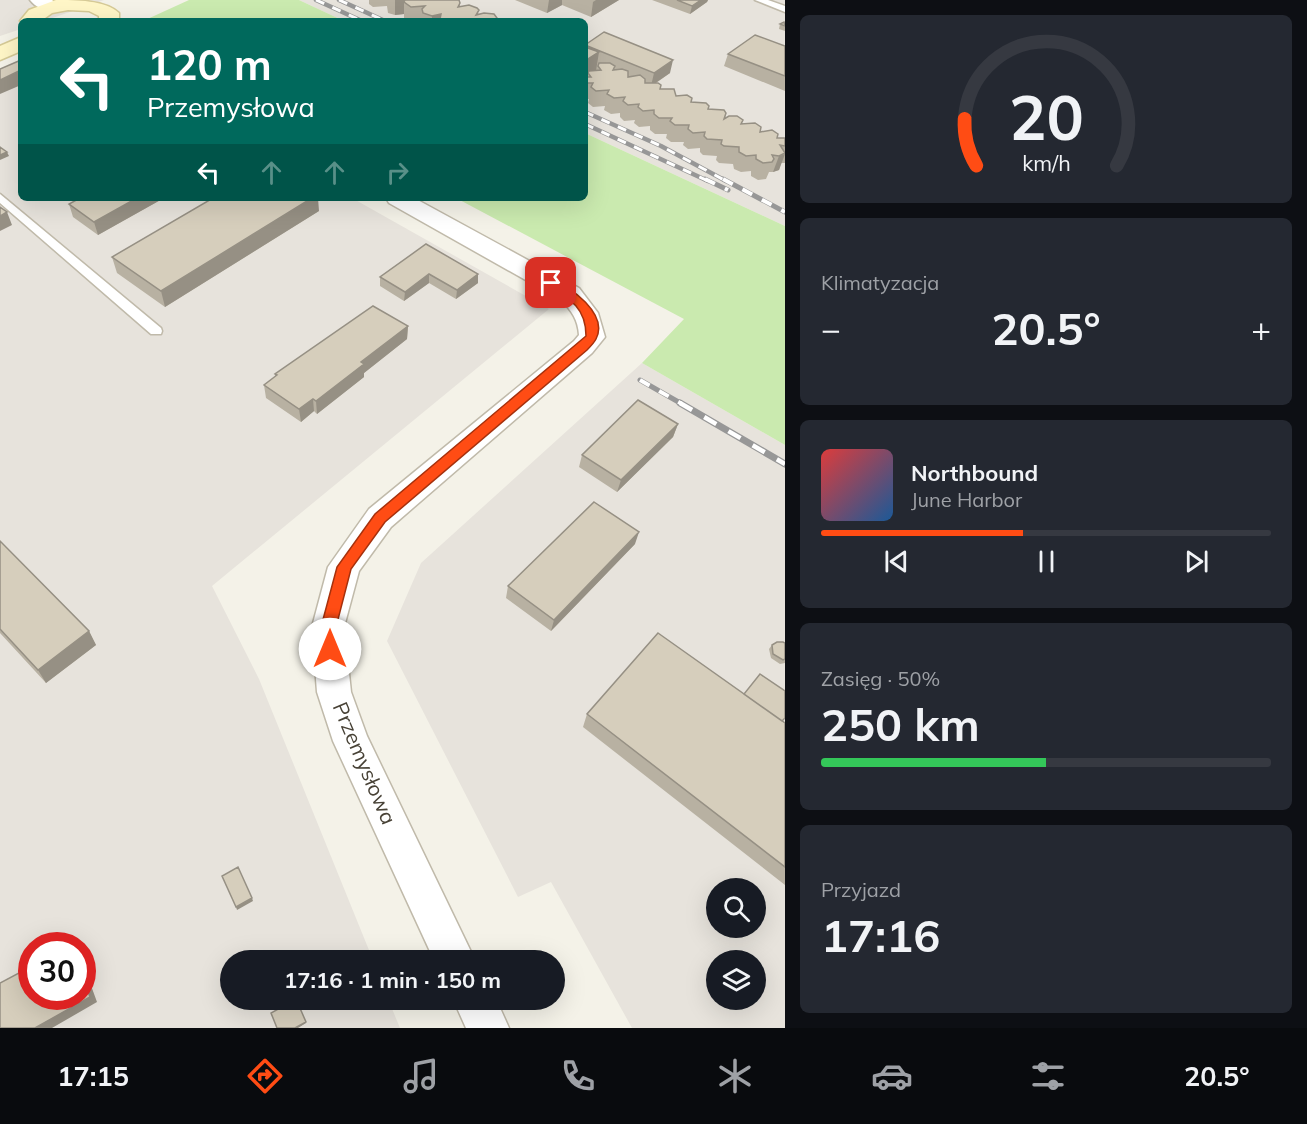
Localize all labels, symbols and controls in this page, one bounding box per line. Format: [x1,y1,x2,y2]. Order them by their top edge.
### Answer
text: 120 m [147,38,272,91]
icon: left [48,42,126,120]
text: 20 [1009,77,1083,156]
text: Przemysłowa [147,90,315,124]
text: km/h [1022,149,1070,176]
icon: left [192,156,225,189]
icon: ahead [255,156,288,189]
icon: ahead [318,156,351,189]
icon: right [381,156,414,189]
pin [525,257,576,308]
icon: arrive [534,266,567,299]
text: Klimatyzacja [821,270,939,295]
text: 20.5° [991,300,1101,356]
text: − [821,308,841,349]
text: + [1251,308,1271,349]
text: Northbound [911,459,1038,487]
text: June Harbor [911,487,1022,512]
icon: previous [880,545,913,578]
icon: pause [1030,545,1063,578]
icon: next [1180,545,1213,578]
position arrow [298,617,362,681]
text: Zasięg · 50% [821,666,940,691]
text: 250 km [821,696,980,752]
street label: Przemysłowa [328,698,402,828]
text: Przyjazd [821,877,901,902]
map controls [706,878,766,1010]
button: search [706,878,766,938]
text: 17:16 [821,907,940,963]
speed limit sign: 30 [18,932,96,1010]
button: layers [706,950,766,1010]
text: 17:16 · 1 min · 150 m [284,966,501,994]
icon: directions [244,1055,286,1097]
icon: music [400,1055,442,1097]
icon: phone [557,1055,599,1097]
icon: climate [714,1055,756,1097]
icon: car [871,1055,913,1097]
icon: filters [1027,1055,1069,1097]
text: 17:15 [57,1059,129,1093]
text: 20.5° [1184,1059,1250,1093]

